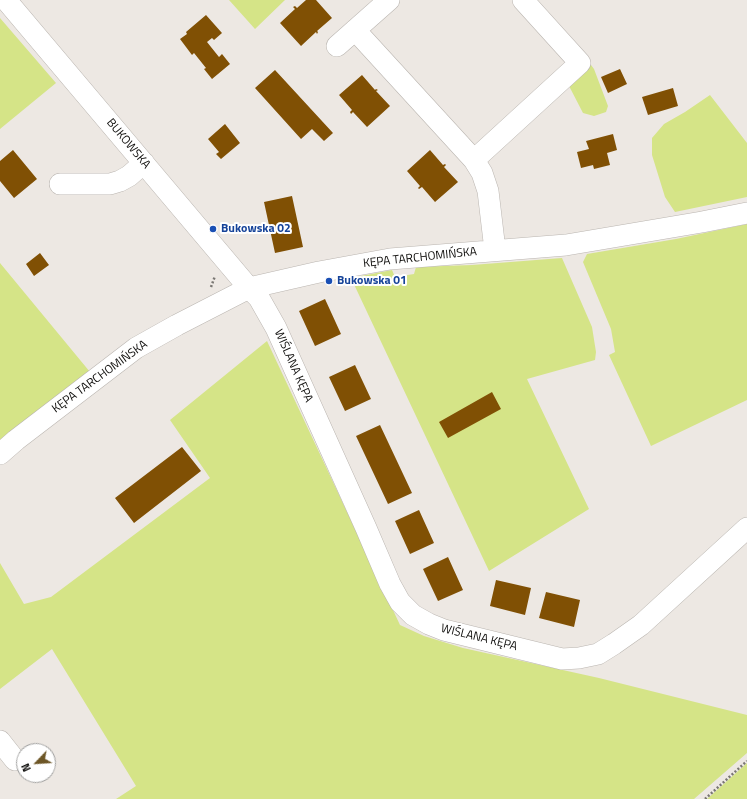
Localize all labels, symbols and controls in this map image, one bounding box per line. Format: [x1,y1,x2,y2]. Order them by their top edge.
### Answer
street label: BUKOWSKA [103,116,153,172]
place label: Bukowska 02 [221,222,291,236]
marker: Bukowska 02 [208,224,218,234]
street label: KĘPA TARCHOMIŃSKA [362,245,478,271]
place label: Bukowska 01 [337,274,407,288]
marker: Bukowska 01 [324,276,334,286]
street label: WIŚLANA KĘPA [271,327,315,405]
street label: KĘPA TARCHOMIŃSKA [49,338,151,416]
street label: WIŚLANA KĘPA [439,622,519,654]
north arrow [16,743,56,783]
text: N [17,761,35,774]

